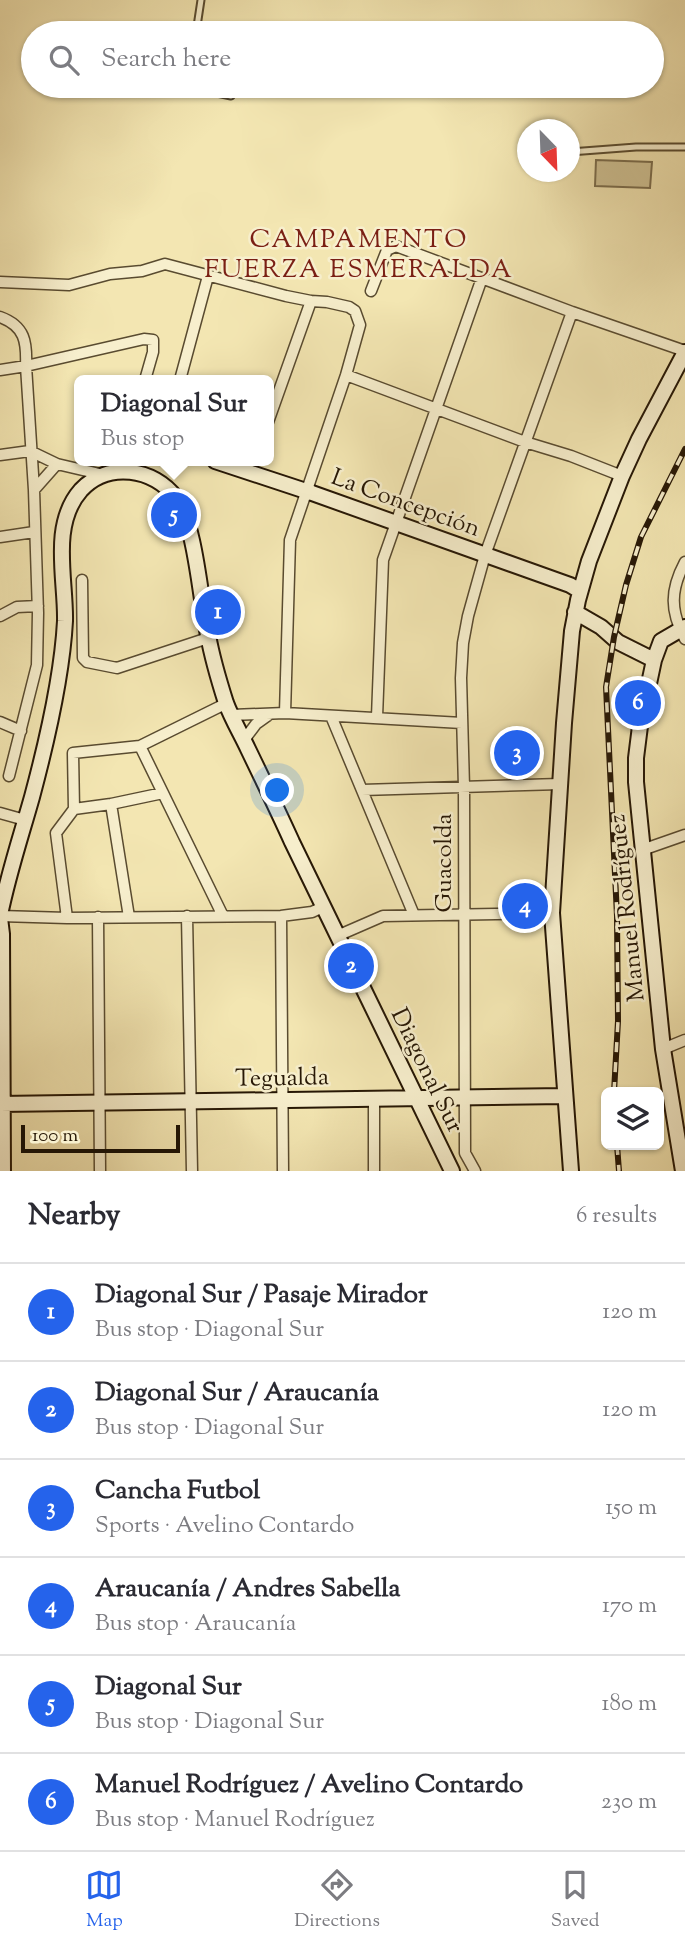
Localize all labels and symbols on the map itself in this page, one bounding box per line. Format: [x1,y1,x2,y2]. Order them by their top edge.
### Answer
north arrow [517,119,580,182]
district label: CAMPAMENTO FUERZA ESMERALDA [204,222,514,289]
street label: La Concepción [326,461,485,547]
pin: 5 [151,489,197,541]
pin: 1 [195,586,241,638]
pin: 6 [615,677,661,729]
pin: 3 [494,727,540,779]
your location [260,773,294,807]
street label: Manuel Rodríguez [601,812,655,1003]
street label: Guacolda [428,813,462,913]
pin: 4 [502,880,548,932]
pin: 2 [328,940,374,992]
street label: Diagonal Sur [381,1003,471,1139]
street label: Tegualda [235,1061,329,1097]
scale bar [21,1122,180,1154]

